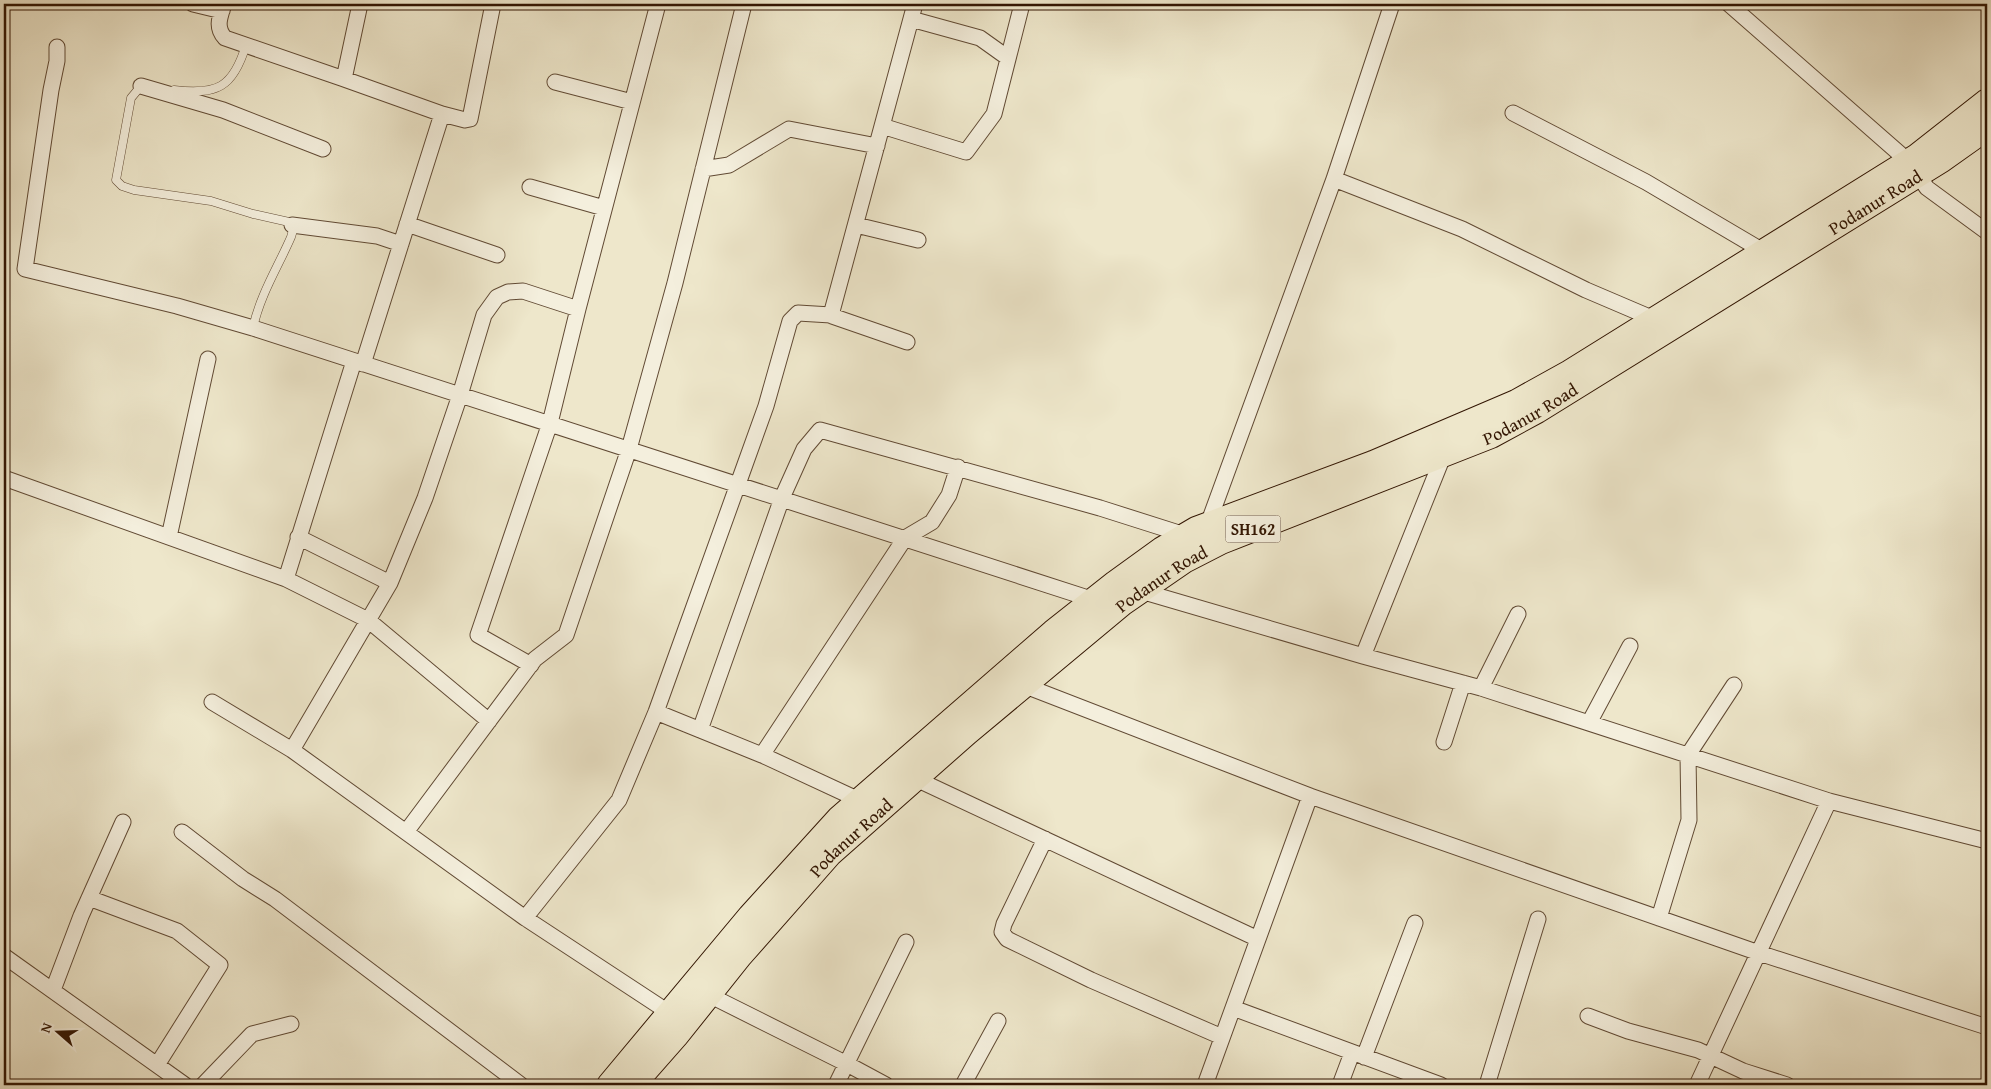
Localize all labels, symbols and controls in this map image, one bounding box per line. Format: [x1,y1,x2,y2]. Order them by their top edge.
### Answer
street label: Podanur Road [1823,162,1927,241]
street label: Podanur Road [1478,375,1583,452]
road number: SH162 [1226,516,1280,542]
street label: Podanur Road [1109,538,1212,618]
street label: Podanur Road [802,791,899,883]
north arrow [32,1006,82,1056]
text: N [35,1019,57,1035]

